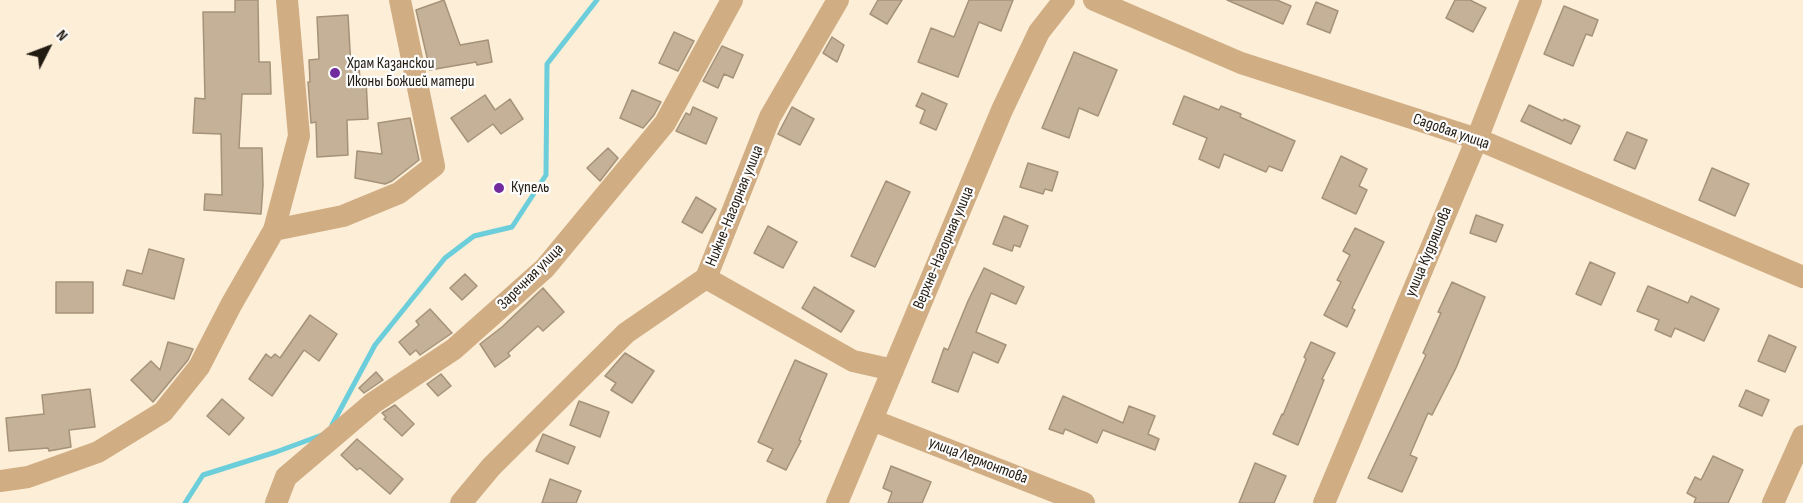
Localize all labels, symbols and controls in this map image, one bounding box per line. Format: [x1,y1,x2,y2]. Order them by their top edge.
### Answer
north arrow [18,18,78,78]
text: N [52,26,72,45]
place label: Храм Казанскои Иконы Божией матери [347,54,475,92]
marker: Храм Казанскои Иконы Божией матери [328,66,342,80]
street label: Садовая улица [1410,110,1492,154]
street label: Нижне-Нагорная улица [702,143,768,269]
place label: Купель [511,178,549,198]
marker: Купель [492,181,506,195]
street label: Верхне-Нагорная улица [909,184,979,312]
street label: улица Кудряшова [1401,204,1457,300]
street label: Заречная улица [494,240,568,314]
street label: улица Лермонтова [926,433,1030,489]

